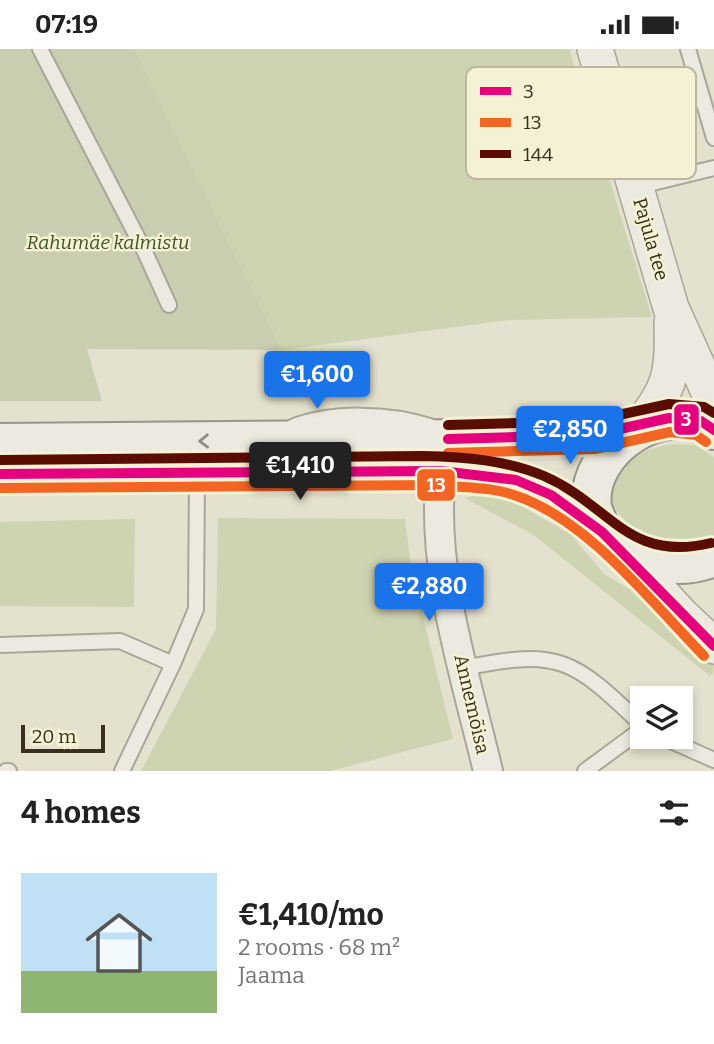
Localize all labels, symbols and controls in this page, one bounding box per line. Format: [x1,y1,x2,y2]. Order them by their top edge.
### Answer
text: 07:19 [35,9,98,40]
legend [466,67,696,179]
text: 3 [523,80,534,103]
text: 13 [523,111,542,134]
text: 144 [523,143,553,166]
street label: Pajula tee [628,195,674,283]
park label: Rahumäe kalmistu [26,231,190,254]
pin: €1,600 [260,351,374,411]
text: €1,600 [280,360,354,388]
line badge: 3 [673,403,700,436]
pin: €2,850 [513,407,627,466]
text: 3 [681,408,692,431]
text: €2,850 [532,415,608,443]
one-way arrow [198,433,209,449]
pin: €1,410 [243,442,357,502]
text: €1,410 [265,451,335,479]
line badge: 13 [416,468,456,502]
text: 13 [426,474,446,497]
pin: €2,880 [372,563,486,623]
text: €2,880 [391,572,467,600]
street label: Annemõisa [449,652,495,757]
map controls [630,686,693,749]
button: layers [630,686,693,749]
scale bar [21,722,105,754]
text: 20 m [32,725,76,748]
icon: filters [655,794,693,832]
text: 4 homes [21,795,141,831]
text: €1,410/mo [238,897,384,933]
icon: home [77,901,161,985]
text: 2 rooms · 68 m² [238,933,400,961]
text: Jaama [238,961,305,989]

